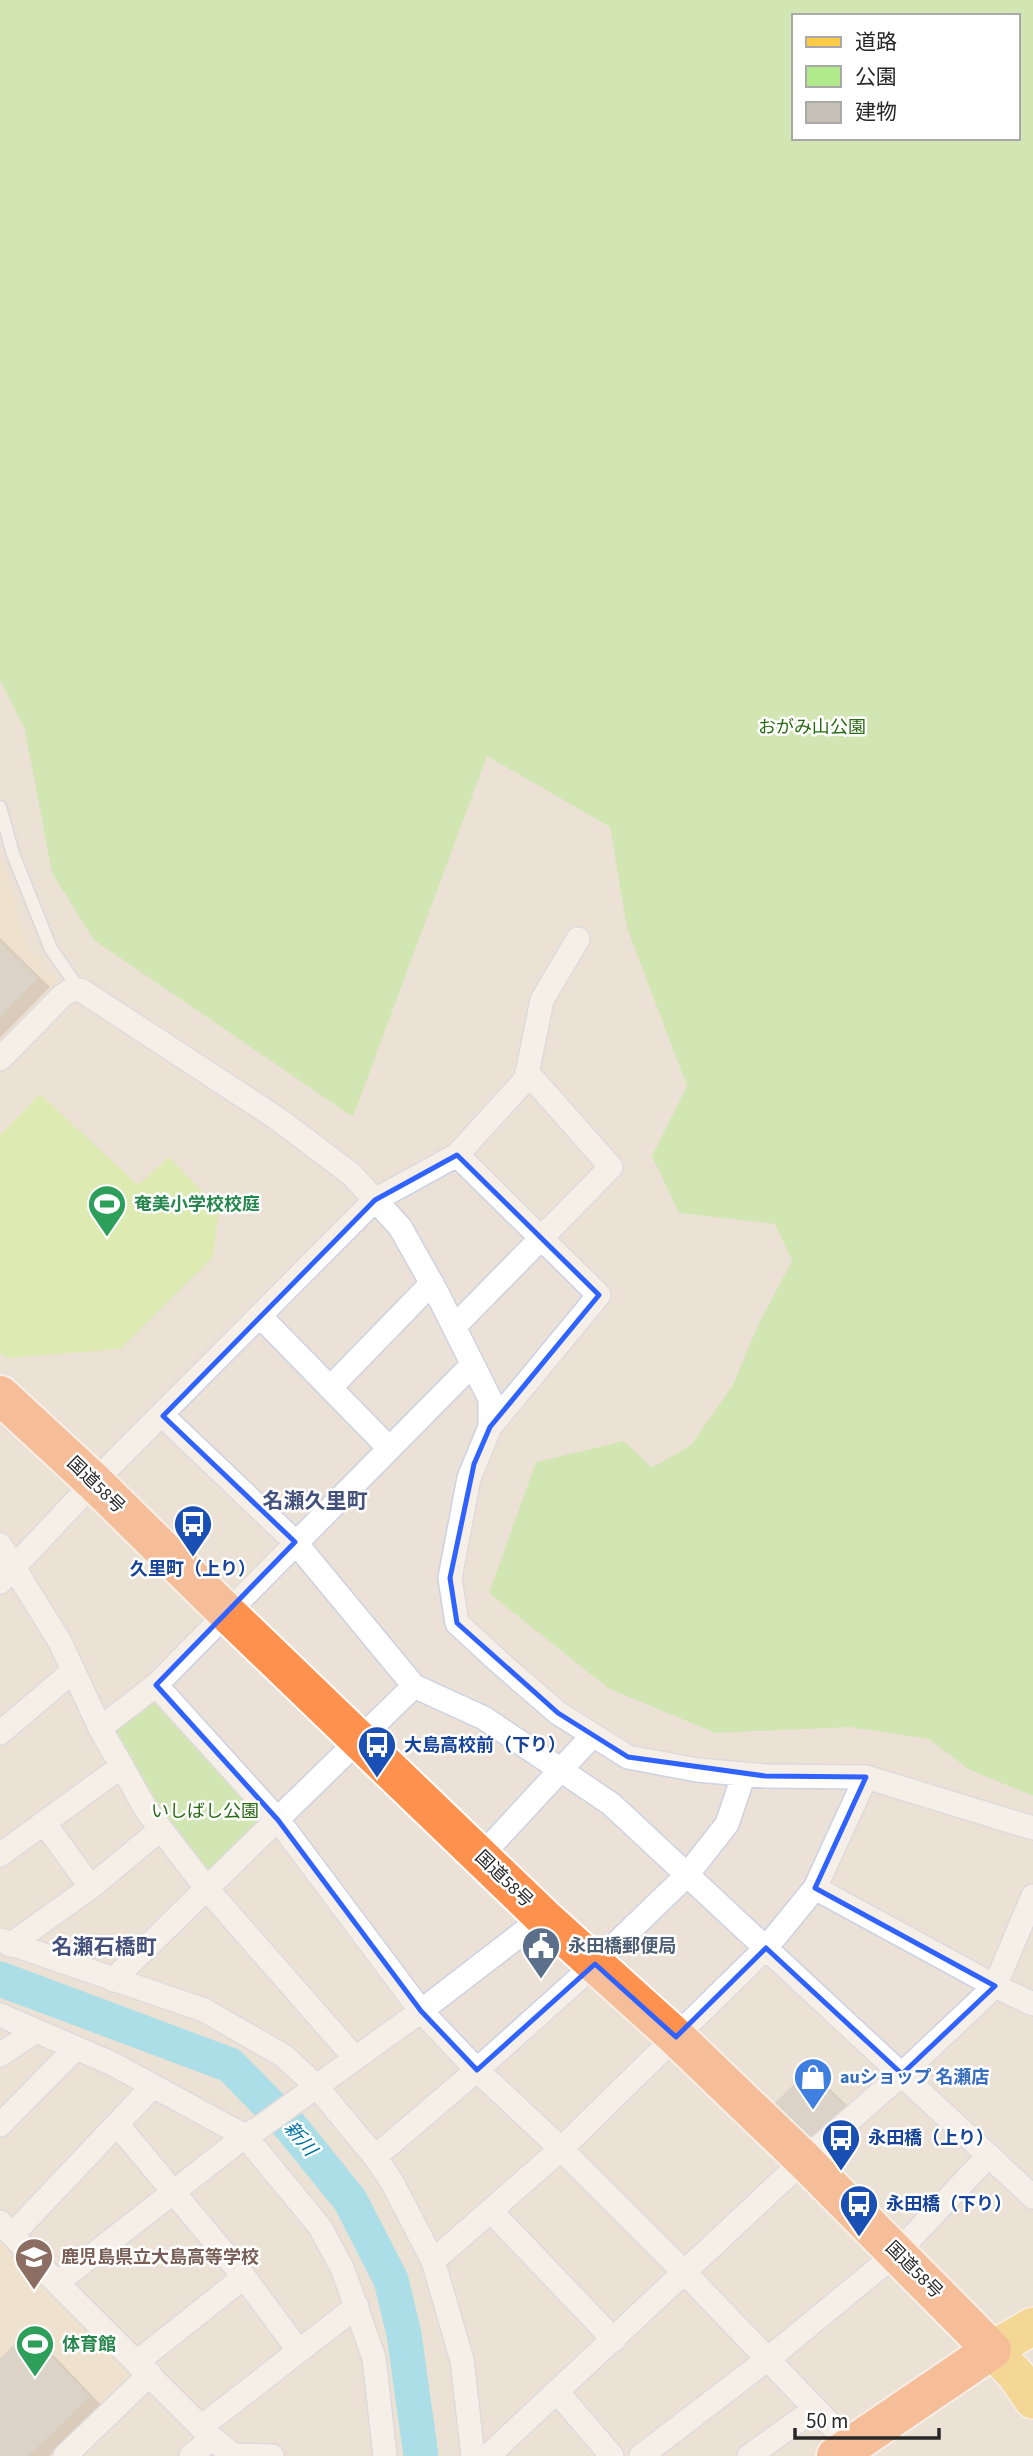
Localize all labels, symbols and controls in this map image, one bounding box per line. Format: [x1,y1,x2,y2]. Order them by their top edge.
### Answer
legend [792,14,1019,140]
text: 道路 [855,27,897,57]
text: 公園 [855,62,897,92]
text: 建物 [855,97,897,127]
park label: おがみ山公園 [758,715,866,740]
sports icon: 奄美小学校校庭 [86,1183,128,1238]
place label: 奄美小学校校庭 [134,1192,260,1217]
street label: 国道58号 [61,1451,131,1519]
district label: 名瀬久里町 [263,1486,368,1516]
bus stop icon: 久里町（上り） [172,1503,214,1558]
place label: 久里町（上り） [130,1557,256,1582]
bus stop icon: 大島高校前（下り） [356,1724,398,1779]
place label: 大島高校前（下り） [404,1733,566,1758]
park label: いしばし公園 [151,1799,259,1824]
street label: 国道58号 [469,1845,539,1913]
public building icon: 永田橋郵便局 [520,1925,562,1980]
district label: 名瀬石橋町 [52,1932,157,1962]
place label: 永田橋郵便局 [568,1934,676,1959]
shop icon: auショップ 名瀬店 [792,2056,834,2111]
place label: auショップ 名瀬店 [840,2065,989,2090]
water label: 新川 [277,2116,324,2164]
bus stop icon: 永田橋（上り） [820,2117,862,2172]
place label: 永田橋（上り） [868,2126,994,2151]
bus stop icon: 永田橋（下り） [838,2183,880,2238]
place label: 永田橋（下り） [886,2192,1012,2217]
school or university icon: 鹿児島県立大島高等学校 [13,2236,55,2291]
street label: 国道58号 [880,2236,948,2304]
place label: 鹿児島県立大島高等学校 [61,2245,259,2270]
sports icon: 体育館 [14,2323,56,2378]
place label: 体育館 [62,2332,116,2357]
scale bar [795,2396,939,2440]
text: 50 m [806,2406,848,2436]

